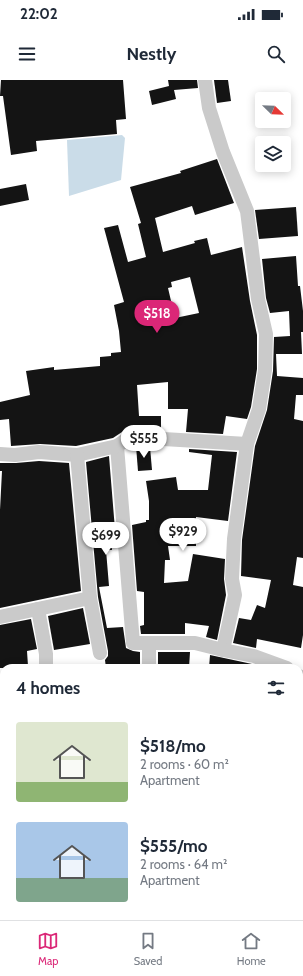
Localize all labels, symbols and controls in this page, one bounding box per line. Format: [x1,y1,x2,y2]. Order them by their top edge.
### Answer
text: 22:02 [20,5,58,23]
icon: menu [16,43,38,65]
text: Nestly [127,43,176,65]
icon: search [265,43,287,65]
north arrow [255,92,291,128]
map controls [255,92,291,172]
button: layers [255,136,291,172]
pin: $518 [133,300,181,334]
text: $518 [143,305,171,321]
pin: $555 [120,425,168,459]
text: $555 [130,430,158,446]
pin: $929 [159,518,207,552]
pin: $699 [82,522,130,556]
text: $929 [168,523,198,539]
text: $699 [91,527,121,543]
icon: filters [265,677,287,699]
text: 4 homes [16,678,80,698]
text: $518/mo [140,736,206,756]
icon: home [48,738,96,786]
text: 2 rooms · 60 m² [140,756,229,772]
text: Apartment [140,772,200,788]
text: $555/mo [140,836,207,856]
icon: home [48,838,96,886]
text: 2 rooms · 64 m² [140,856,227,872]
text: Apartment [140,872,200,888]
tab: Map [37,930,59,968]
tab: Saved [134,930,162,968]
tab: Home [237,930,266,968]

